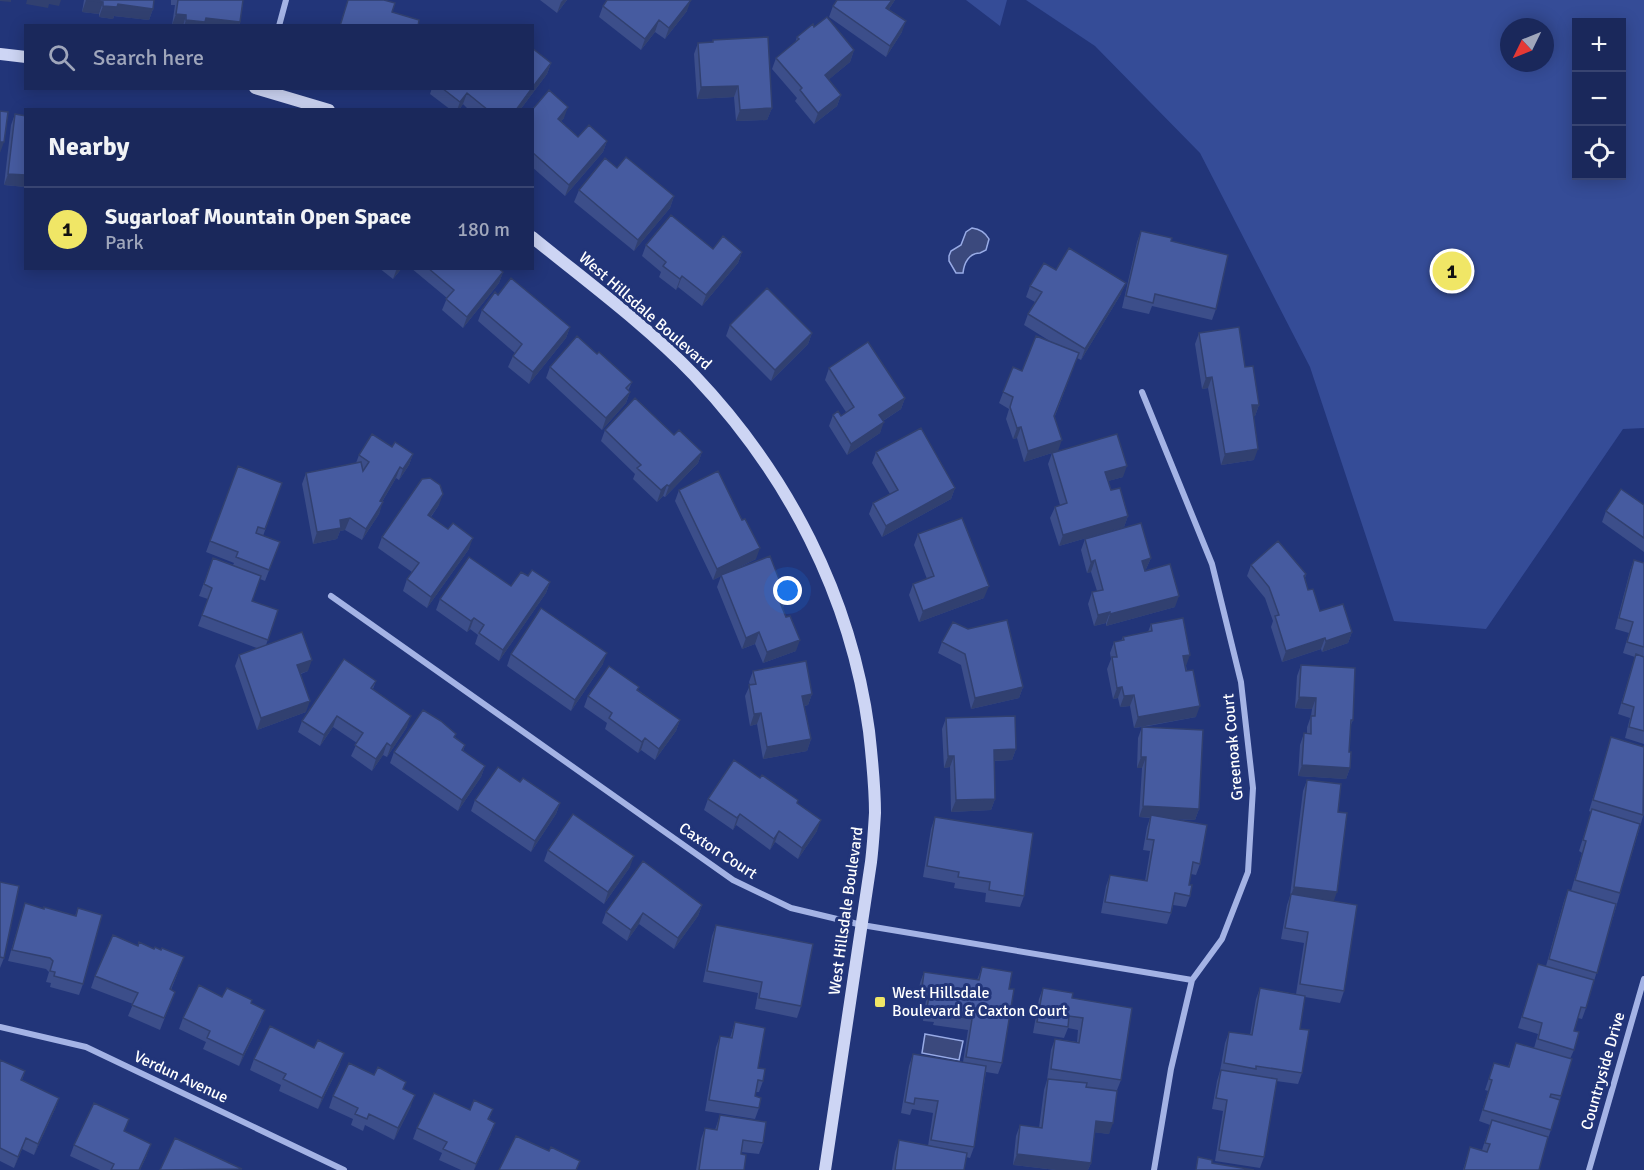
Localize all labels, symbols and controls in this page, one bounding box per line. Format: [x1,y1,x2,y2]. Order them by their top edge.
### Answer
north arrow [1500,18,1554,72]
map controls [1572,18,1626,180]
button: + [1572,18,1626,72]
search box [24,24,534,90]
icon: search [45,41,78,74]
text: Search here [93,44,204,71]
button: − [1572,72,1626,126]
button: locate [1572,126,1626,180]
text: Nearby [48,131,129,163]
text: Sugarloaf Mountain Open Space [105,203,411,230]
text: 1 [62,217,73,242]
text: 180 m [457,217,510,242]
text: Park [105,230,143,255]
street label: West Hillsdale Boulevard [574,248,716,374]
pin: 1 [1432,248,1472,294]
your location [773,576,802,605]
street label: Greenoak Court [1218,692,1248,801]
street label: Caxton Court [675,818,761,884]
street label: West Hillsdale Boulevard [824,826,868,996]
place label: West Hillsdale Boulevard & Caxton Court [892,983,1068,1021]
marker: West Hillsdale Boulevard & Caxton Court [873,995,887,1009]
street label: Countryside Drive [1577,1010,1629,1132]
street label: Verdun Avenue [131,1046,231,1108]

